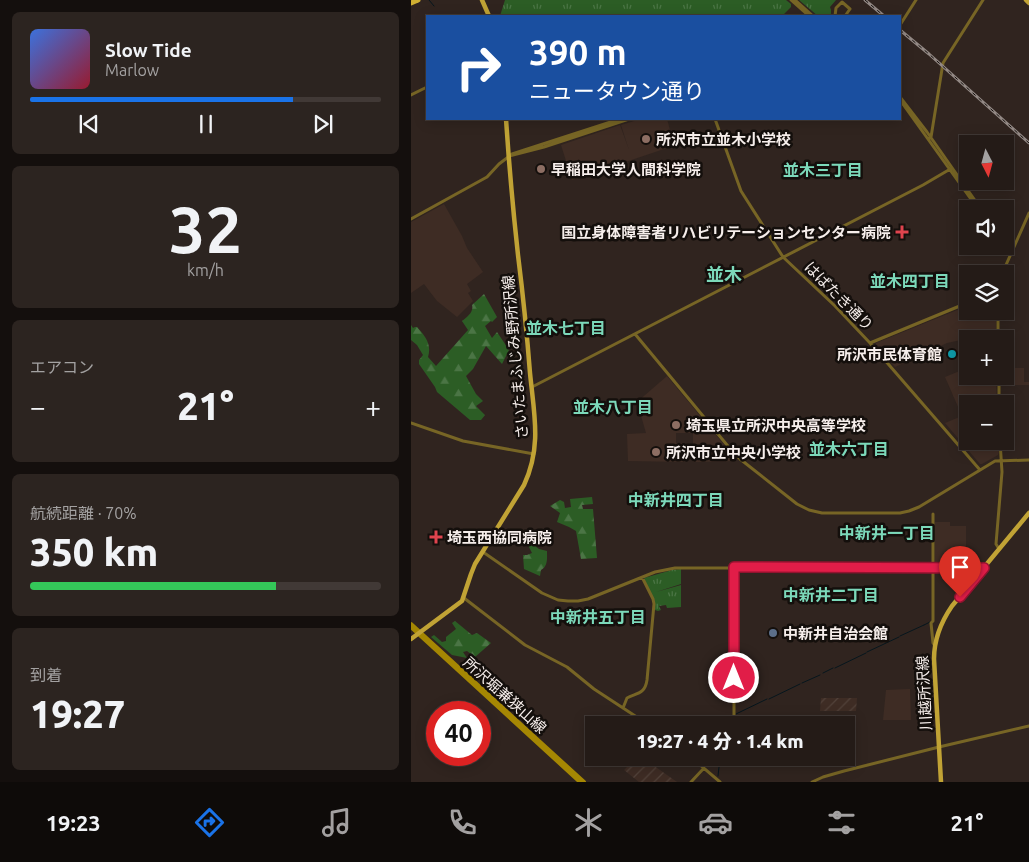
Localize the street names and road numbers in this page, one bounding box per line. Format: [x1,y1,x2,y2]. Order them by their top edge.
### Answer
street label: はばたき通り [801,258,877,334]
street label: さいたまふじみ野所沢線 [499,274,531,440]
street label: 所沢堀兼狭山線 [460,654,550,736]
street label: 川越所沢線 [914,655,934,731]

